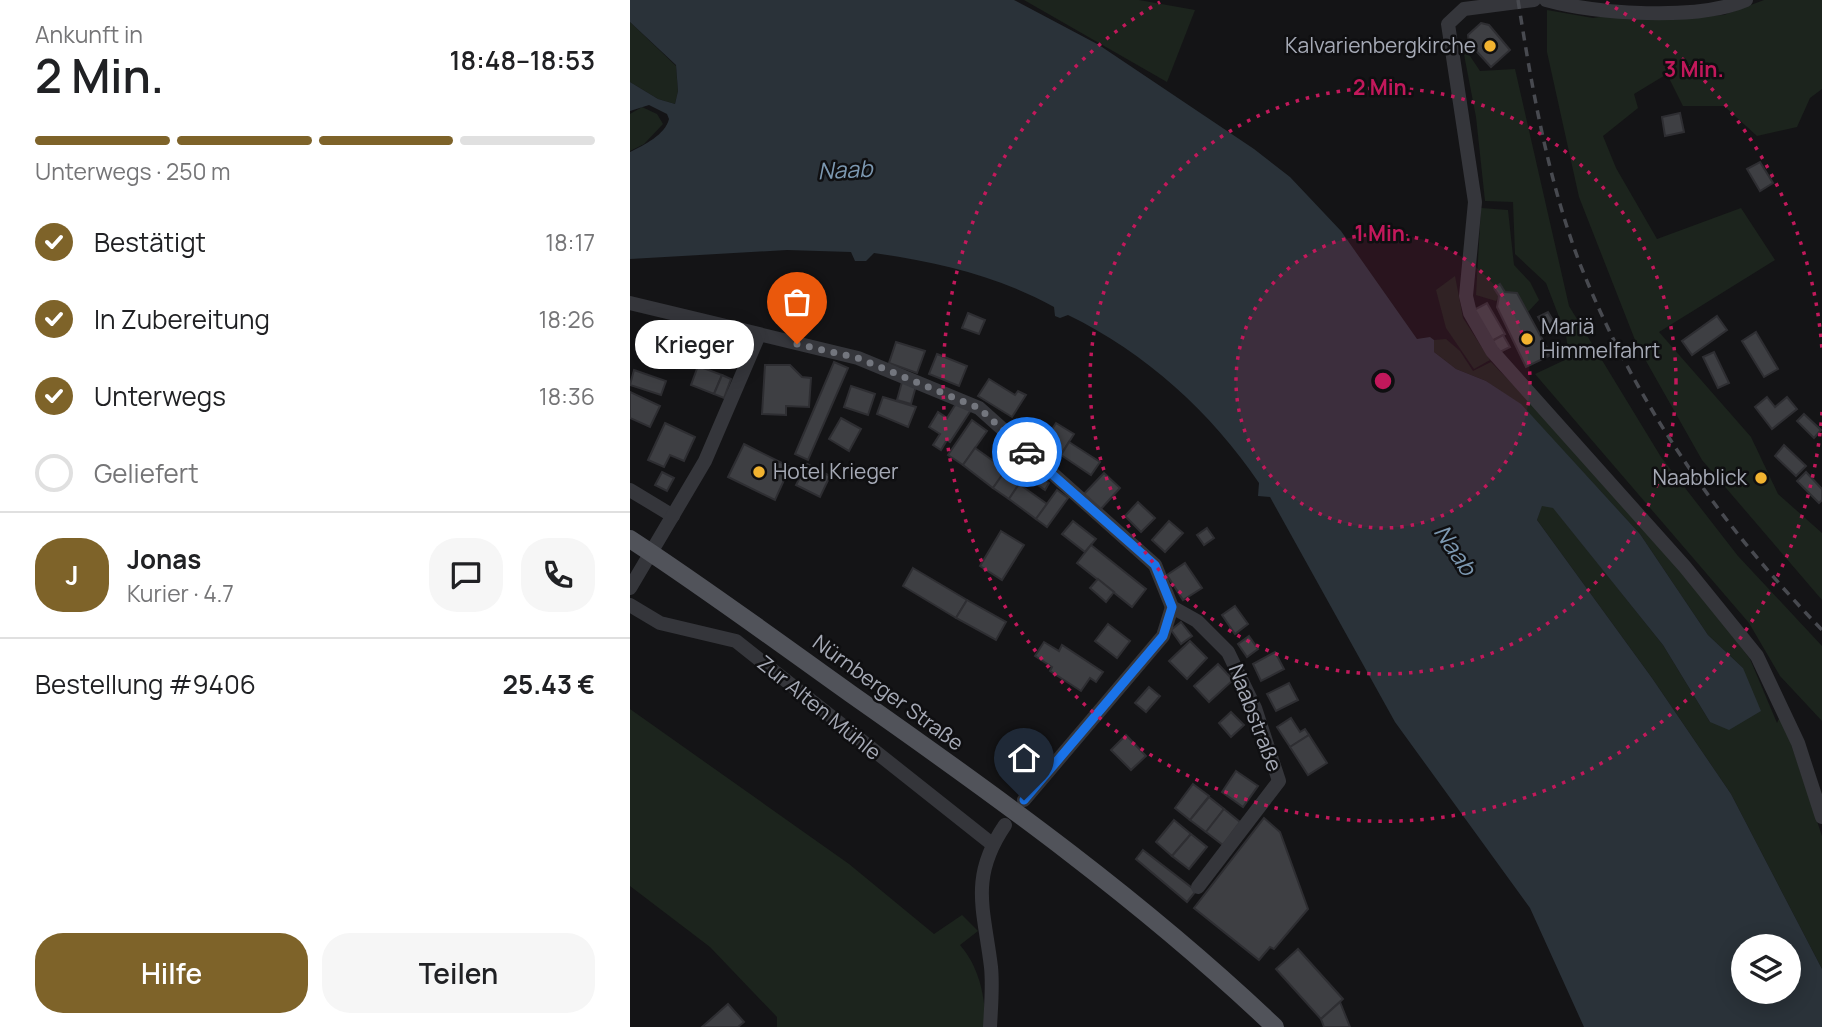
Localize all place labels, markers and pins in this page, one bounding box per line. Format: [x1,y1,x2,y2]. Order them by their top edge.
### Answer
place label: Kalvarienbergkirche [1285,31,1476,59]
marker: Kalvarienbergkirche [1482,38,1498,54]
pin [767,272,827,344]
place label: Mariä Himmelfahrt [1541,312,1660,364]
callout: Krieger [636,320,755,368]
marker: Mariä Himmelfahrt [1519,331,1535,347]
centre of rings [1371,369,1395,393]
place label: Hotel Krieger [773,457,899,485]
place label: Naabblick [1653,463,1748,491]
marker: Hotel Krieger [751,464,767,480]
marker: Naabblick [1753,470,1769,486]
pin [994,728,1054,800]

